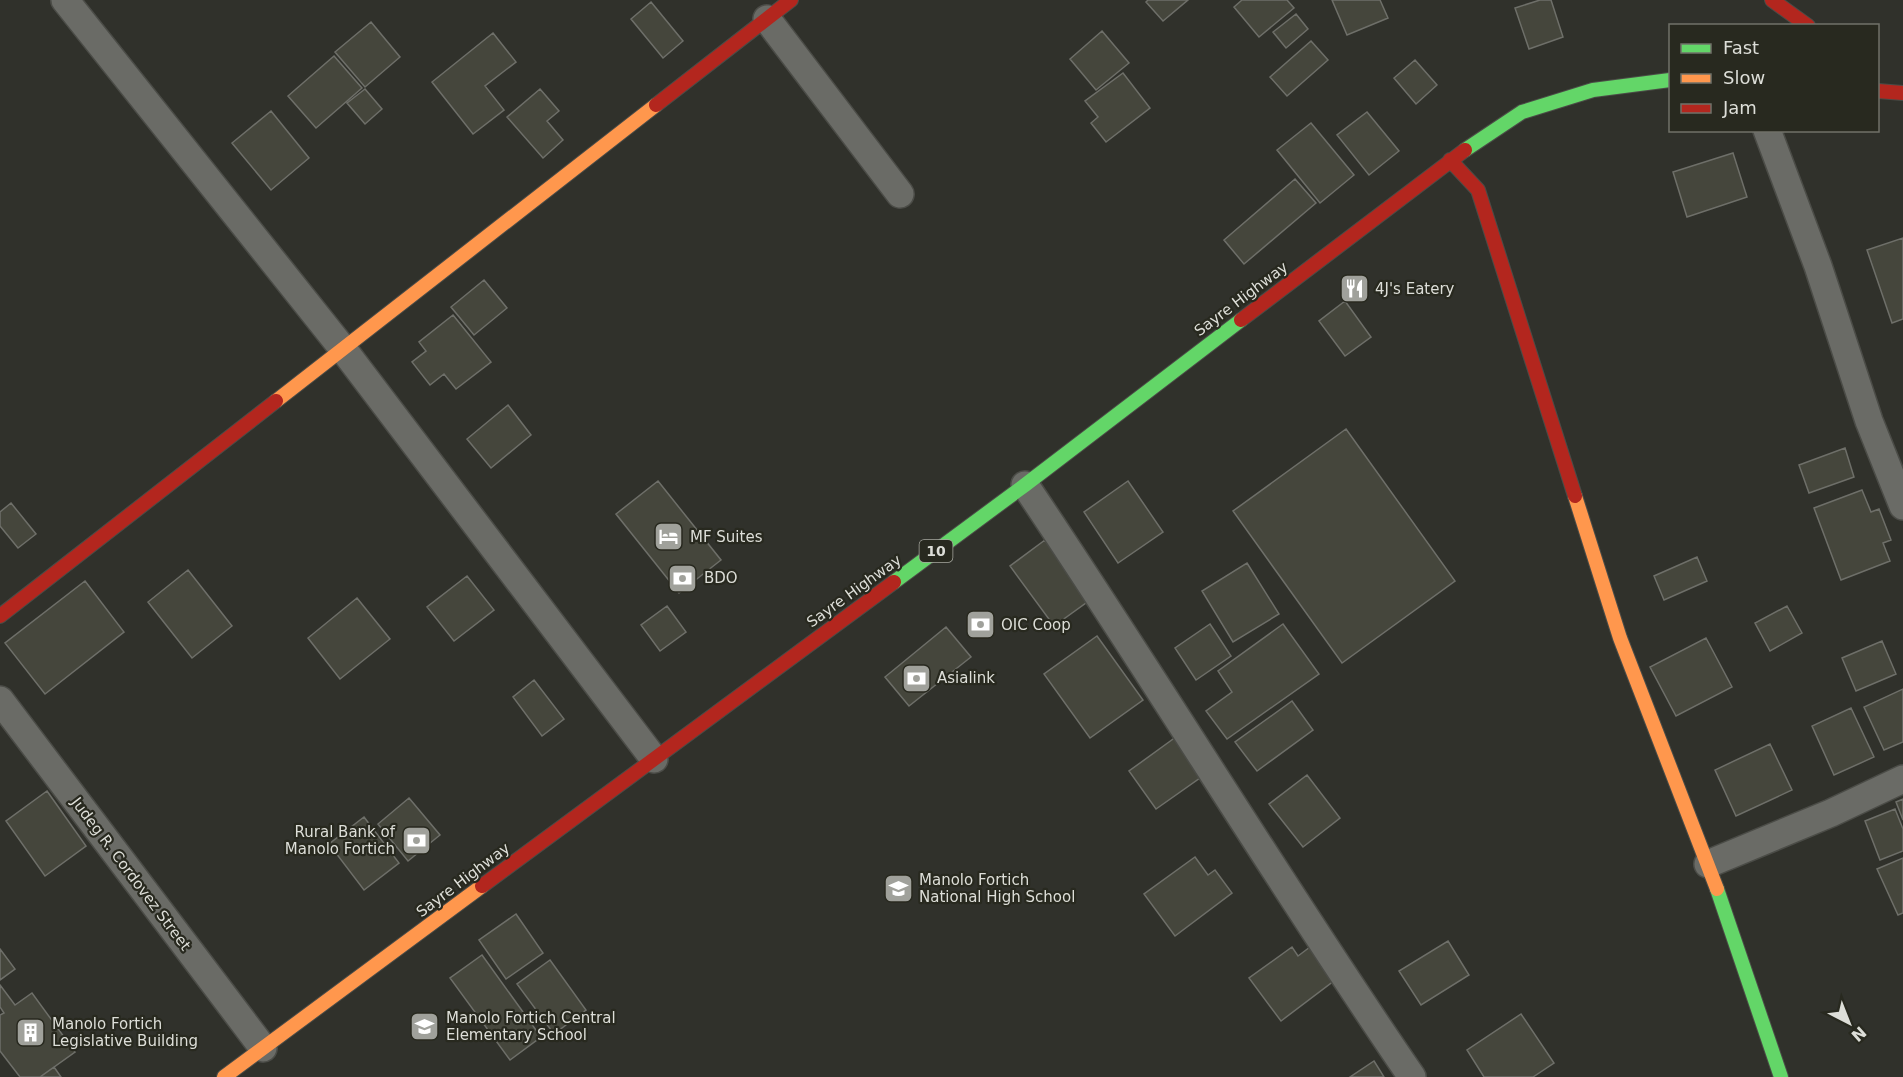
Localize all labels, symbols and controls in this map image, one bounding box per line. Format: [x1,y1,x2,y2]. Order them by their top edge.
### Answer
legend [1669,24,1879,132]
text: Fast [1723,37,1759,58]
text: Slow [1723,67,1765,88]
text: Jam [1722,97,1757,118]
street label: Sayre Highway [1191,258,1291,340]
restaurant icon: 4J's Eatery [1338,273,1370,305]
place label: 4J's Eatery [1375,280,1455,298]
hotel icon: MF Suites [653,521,685,553]
place label: MF Suites [690,528,763,546]
road number: 10 [920,540,952,562]
street label: Sayre Highway [803,551,905,631]
bank icon: BDO [667,562,699,594]
place label: BDO [704,569,738,587]
bank icon: OIC Coop [964,609,996,641]
place label: OIC Coop [1001,616,1071,634]
bank icon: Asialink [900,662,932,694]
place label: Asialink [937,669,995,687]
street label: Judeg R. Cordovez Street [67,793,195,954]
place label: Rural Bank of Manolo Fortich [285,823,396,858]
bank icon: Rural Bank of Manolo Fortich [400,825,432,857]
street label: Sayre Highway [413,839,513,921]
place label: Manolo Fortich National High School [919,871,1075,906]
school or university icon: Manolo Fortich National High School [882,873,914,905]
north arrow [1819,993,1879,1053]
place label: Manolo Fortich Central Elementary School [446,1009,616,1044]
school or university icon: Manolo Fortich Central Elementary School [409,1011,441,1043]
place label: Manolo Fortich Legislative Building [52,1015,198,1050]
building icon: Manolo Fortich Legislative Building [15,1017,47,1049]
text: N [1847,1022,1870,1045]

